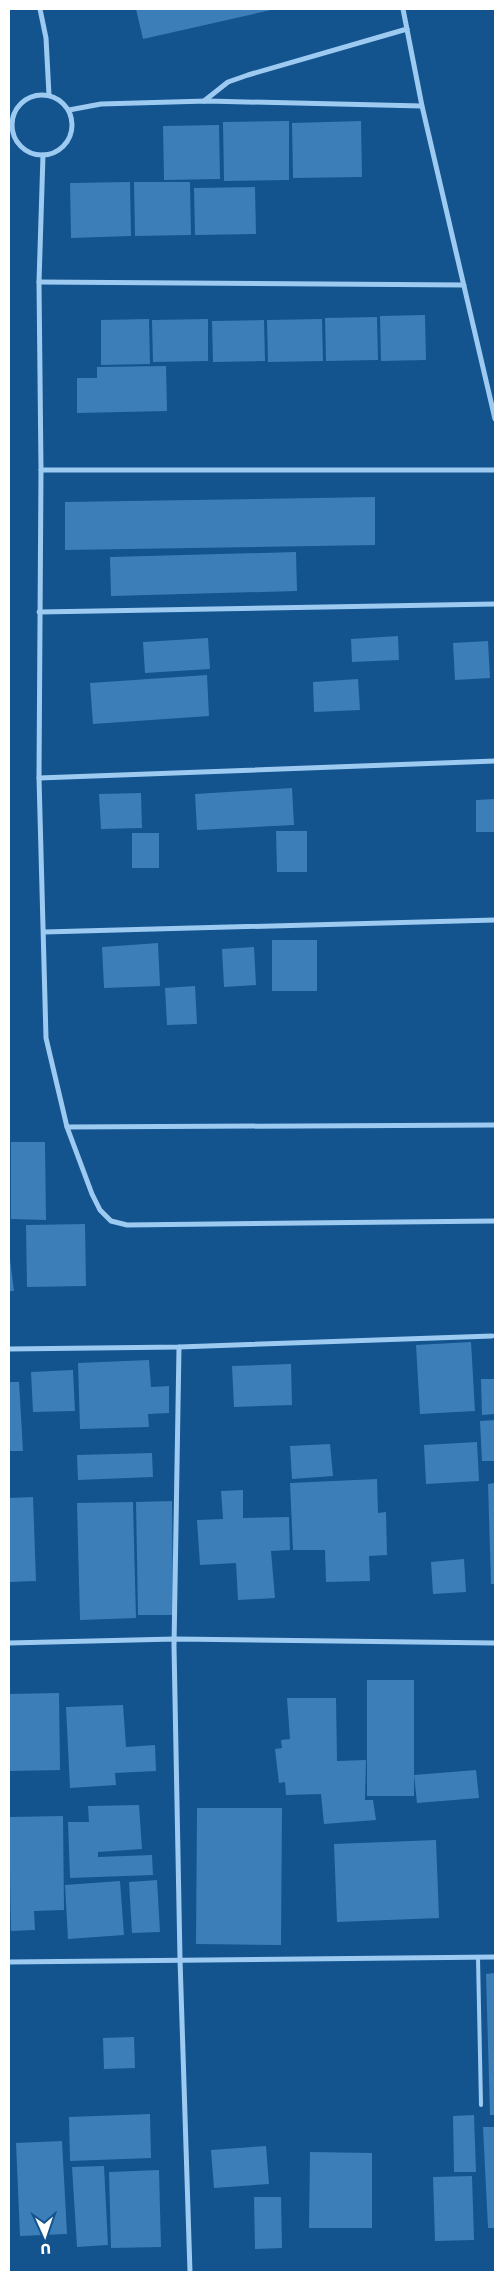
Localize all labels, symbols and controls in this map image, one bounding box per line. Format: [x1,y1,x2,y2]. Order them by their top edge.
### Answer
north arrow [20,2211,70,2261]
text: U [40,2241,51,2258]

